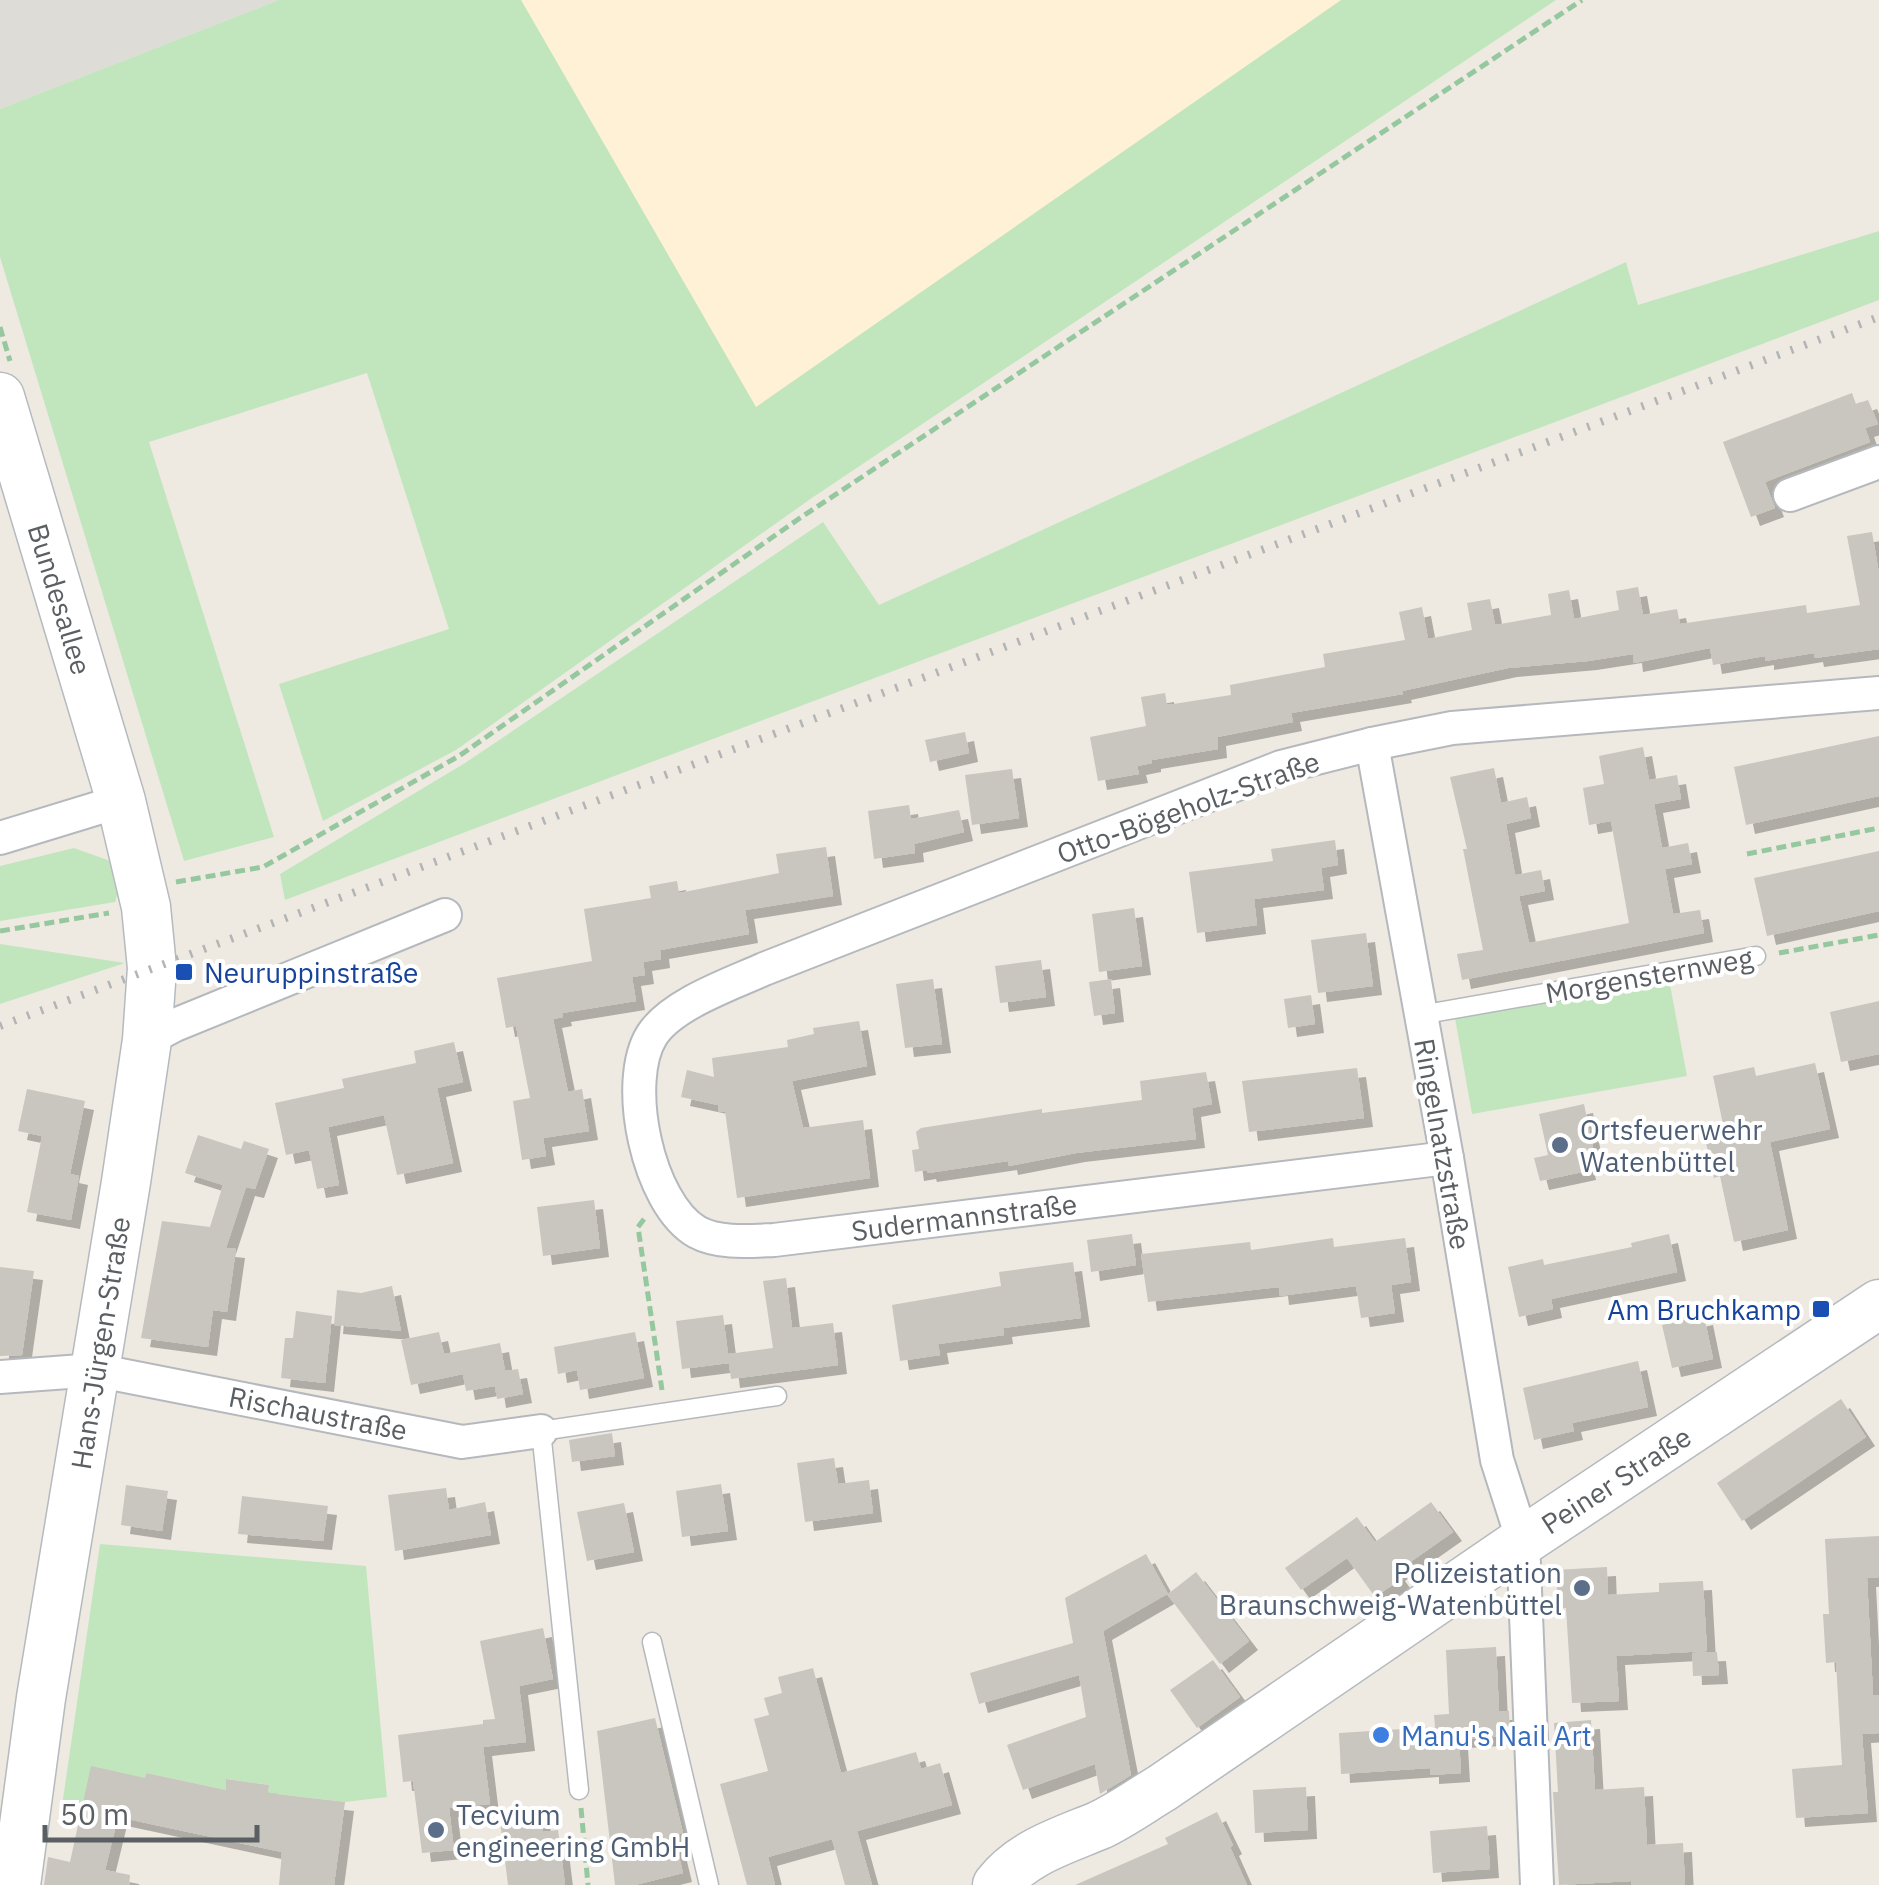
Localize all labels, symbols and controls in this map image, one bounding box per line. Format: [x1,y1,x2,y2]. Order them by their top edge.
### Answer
street label: Bundesallee [19,519,101,679]
street label: Otto-Bögeholz-Straße [1052,742,1324,872]
street label: Morgensternweg [1542,939,1756,1011]
place label: Neuruppinstraße [204,954,418,991]
marker: Neuruppinstraße [173,961,195,983]
street label: Ringelnatzstraße [1406,1036,1480,1252]
place label: Ortsfeuerwehr Watenbüttel [1580,1111,1762,1180]
marker: Ortsfeuerwehr Watenbüttel [1549,1134,1571,1156]
street label: Sudermannstraße [849,1185,1079,1249]
street label: Hans-Jürgen-Straße [62,1214,138,1472]
place label: Am Bruchkamp [1607,1291,1801,1328]
marker: Am Bruchkamp [1810,1298,1832,1320]
street label: Rischaustraße [226,1378,410,1448]
street label: Peiner Straße [1534,1418,1698,1542]
place label: Polizeistation Braunschweig-Watenbüttel [1219,1554,1562,1623]
marker: Polizeistation Braunschweig-Watenbüttel [1571,1577,1593,1599]
place label: Manu's Nail Art [1401,1717,1592,1754]
marker: Manu's Nail Art [1370,1724,1392,1746]
scale bar [45,1780,258,1842]
text: 50 m [60,1794,129,1833]
place label: Tecvium engineering GmbH [456,1796,690,1865]
marker: Tecvium engineering GmbH [425,1819,447,1841]

